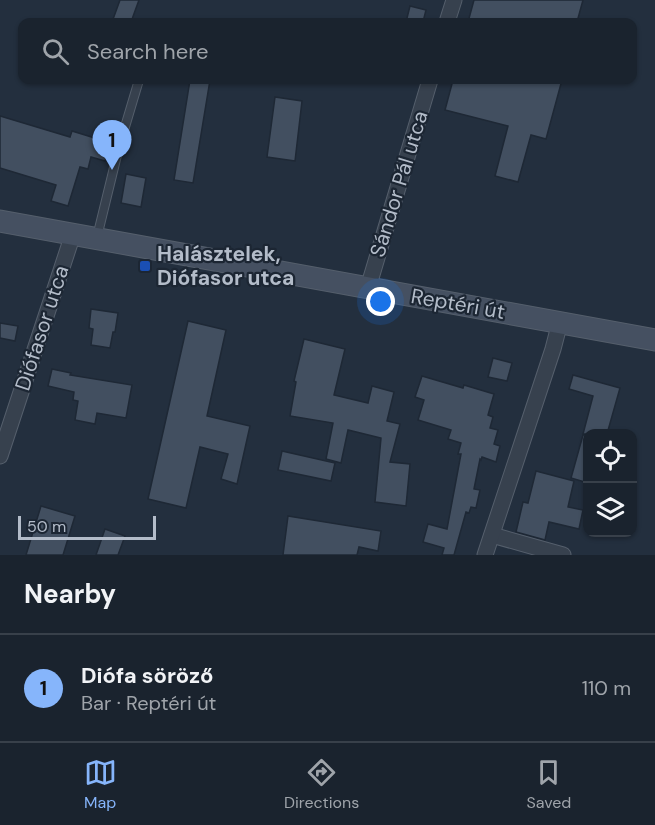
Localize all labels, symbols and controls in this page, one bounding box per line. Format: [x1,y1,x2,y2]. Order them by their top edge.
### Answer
search box [18,18,637,84]
icon: search [39,35,72,68]
text: Search here [87,37,208,66]
street label: Sándor Pál utca [363,107,435,261]
pin: 1 [92,120,132,170]
place label: Halásztelek, Diófasor utca [157,240,294,292]
marker: Halásztelek, Diófasor utca [138,259,152,273]
street label: Diófasor utca [9,262,75,394]
street label: Reptéri út [409,282,507,326]
your location [366,287,395,316]
map controls [583,429,637,537]
button: locate [583,429,637,483]
button: layers [583,483,637,537]
scale bar [18,513,156,540]
text: 50 m [27,516,66,537]
text: Nearby [24,577,116,611]
text: Diófa söröző [81,661,213,690]
text: 1 [40,675,47,701]
text: 110 m [582,675,631,701]
text: Bar · Reptéri út [81,690,216,716]
tab: Map [84,756,117,813]
tab: Directions [284,756,359,813]
tab: Saved [527,756,571,813]

